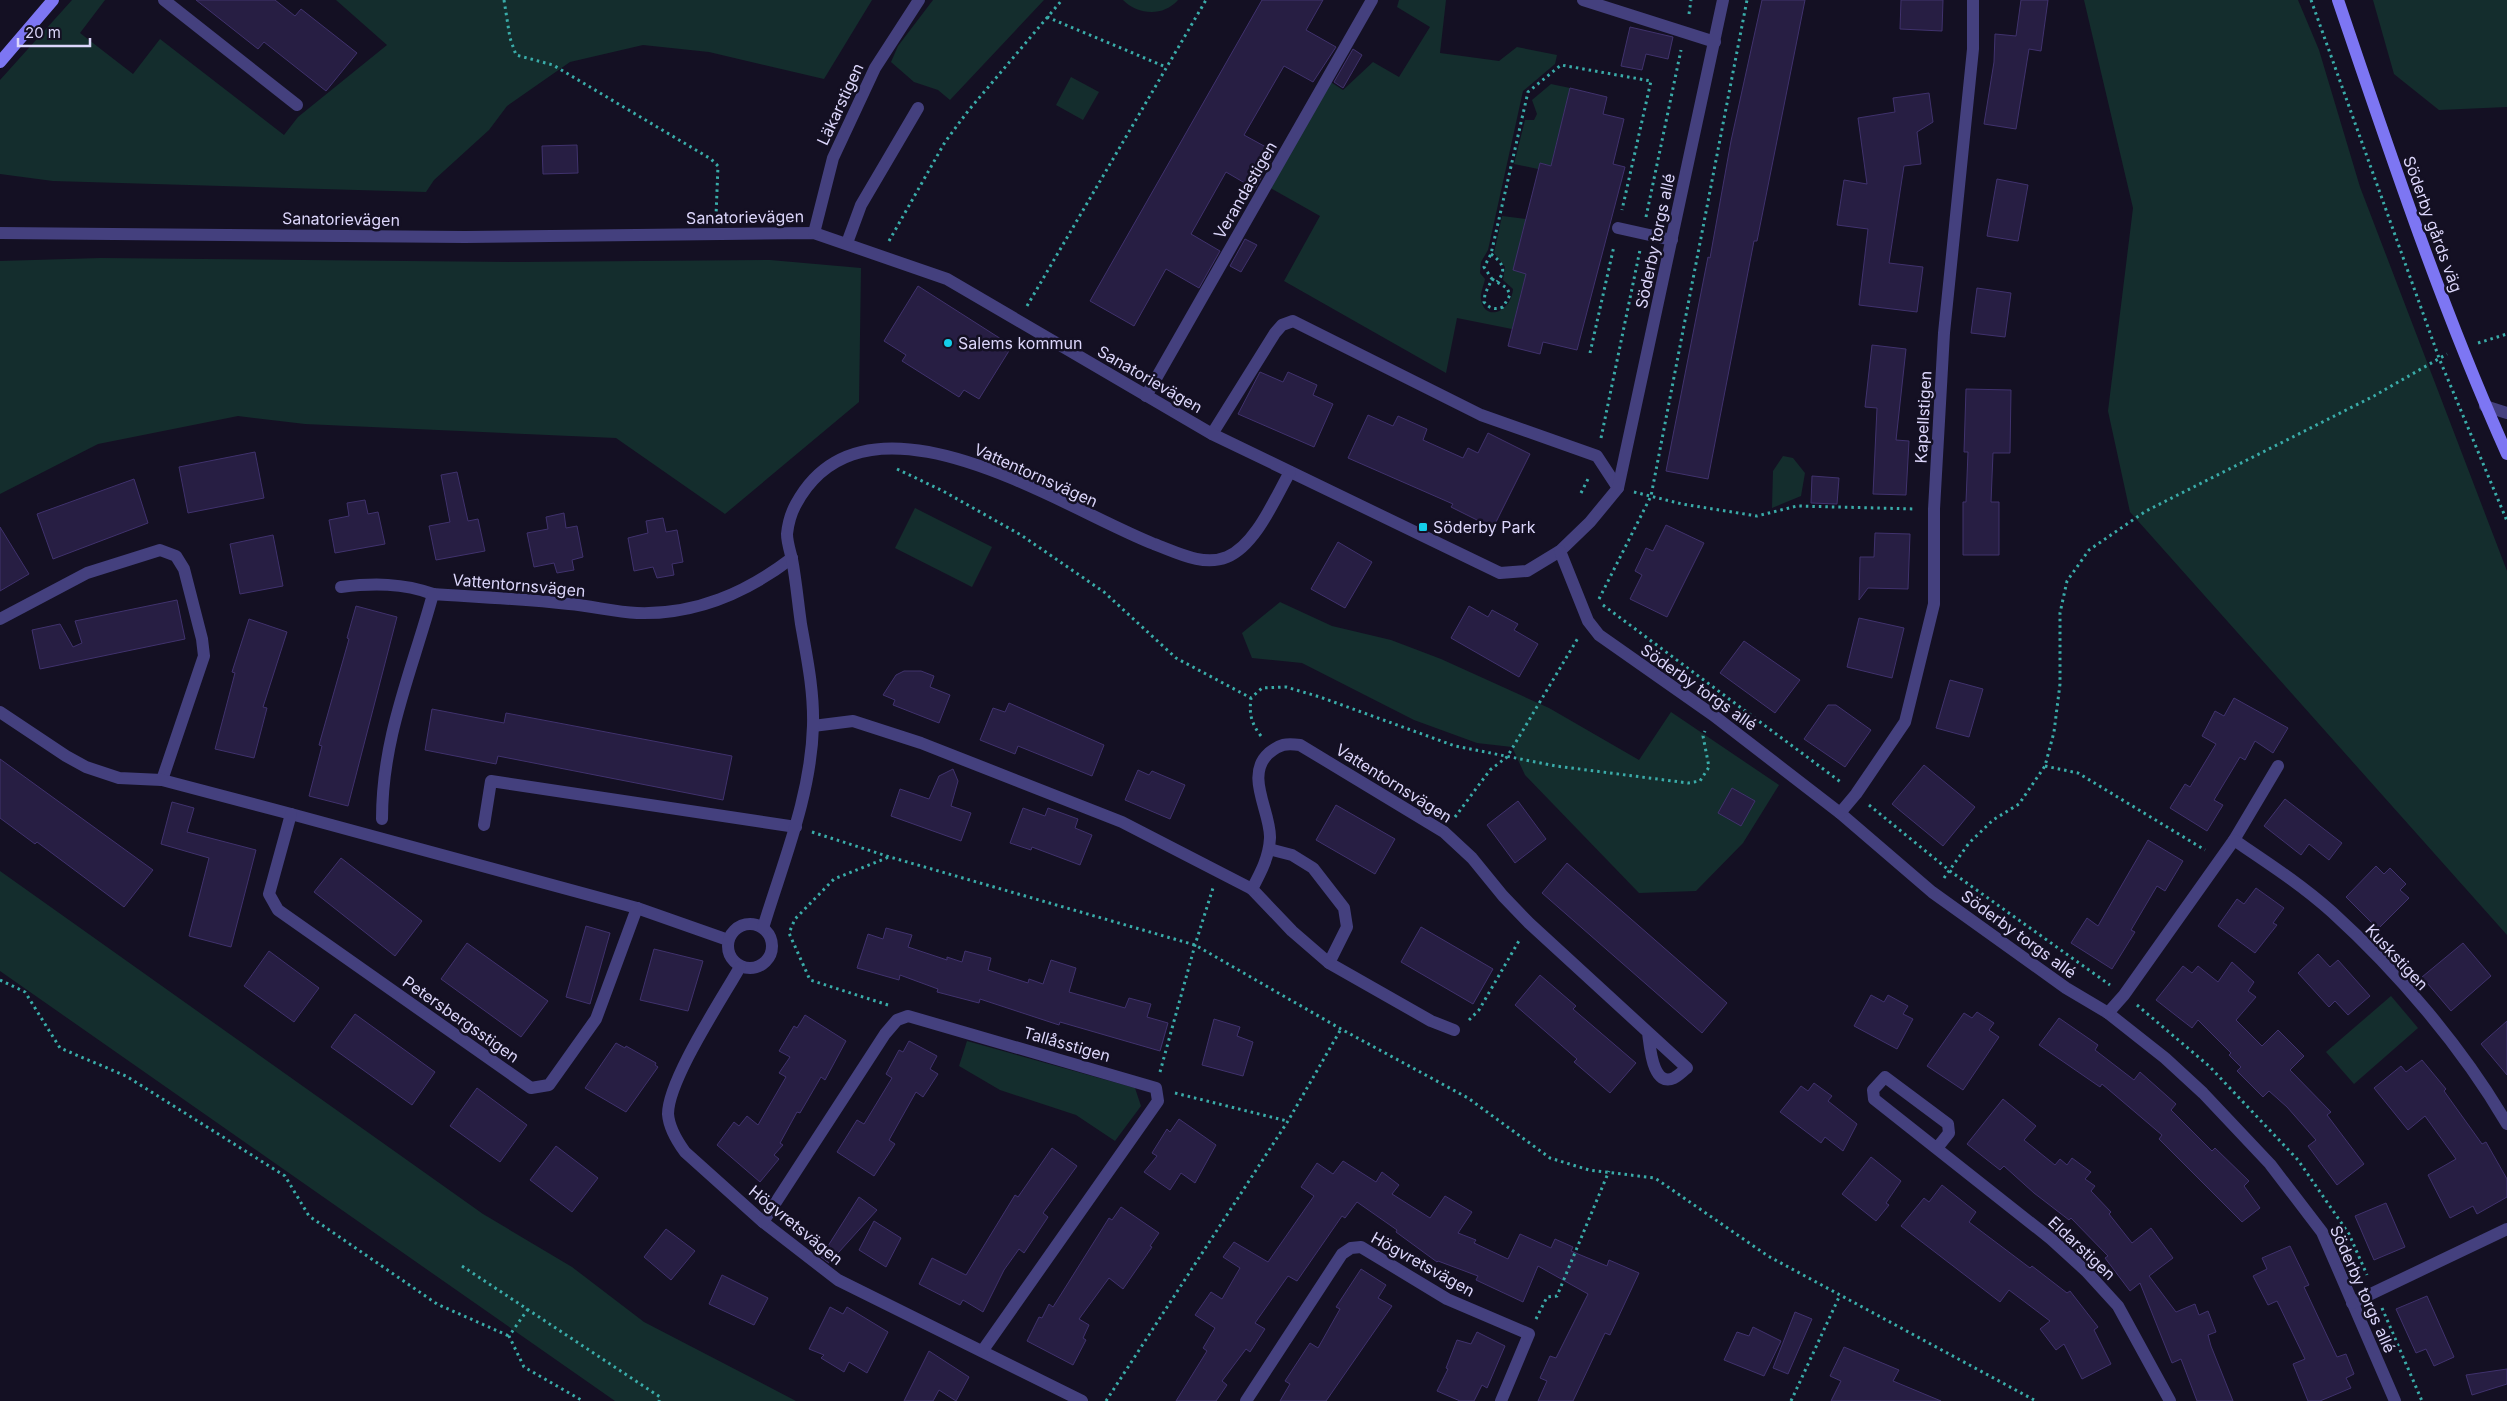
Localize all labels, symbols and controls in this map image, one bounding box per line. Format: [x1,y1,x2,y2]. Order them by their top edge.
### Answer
scale bar [18,15,90,47]
text: 20 m [25,23,61,42]
street label: Läkarstigen [812,60,868,148]
street label: Verandastigen [1209,138,1281,242]
street label: Söderby gårds väg [2399,153,2467,295]
street label: Söderby torgs allé [1631,172,1679,310]
street label: Sanatorievägen [686,206,804,228]
street label: Sanatorievägen [282,208,400,230]
place label: Salems kommun [958,333,1082,353]
marker: Salems kommun [942,337,954,349]
street label: Sanatorievägen [1094,341,1206,417]
street label: Kapellstigen [1911,370,1935,464]
street label: Vattentornsvägen [971,439,1101,511]
place label: Söderby Park [1433,517,1536,537]
marker: Söderby Park [1417,521,1429,533]
street label: Vattentornsvägen [452,569,586,601]
street label: Söderby torgs allé [1637,639,1761,735]
street label: Vattentornsvägen [1332,739,1456,827]
street label: Söderby torgs allé [1958,886,2080,982]
street label: Kuskstigen [2361,920,2433,994]
street label: Petersbergsstigen [399,971,523,1067]
street label: Tallåsstigen [1021,1022,1113,1066]
street label: Högvretsvägen [745,1181,847,1269]
street label: Eldarstigen [2044,1212,2120,1284]
street label: Söderby torgs allé [2326,1222,2400,1356]
street label: Högvretsvägen [1368,1227,1478,1301]

